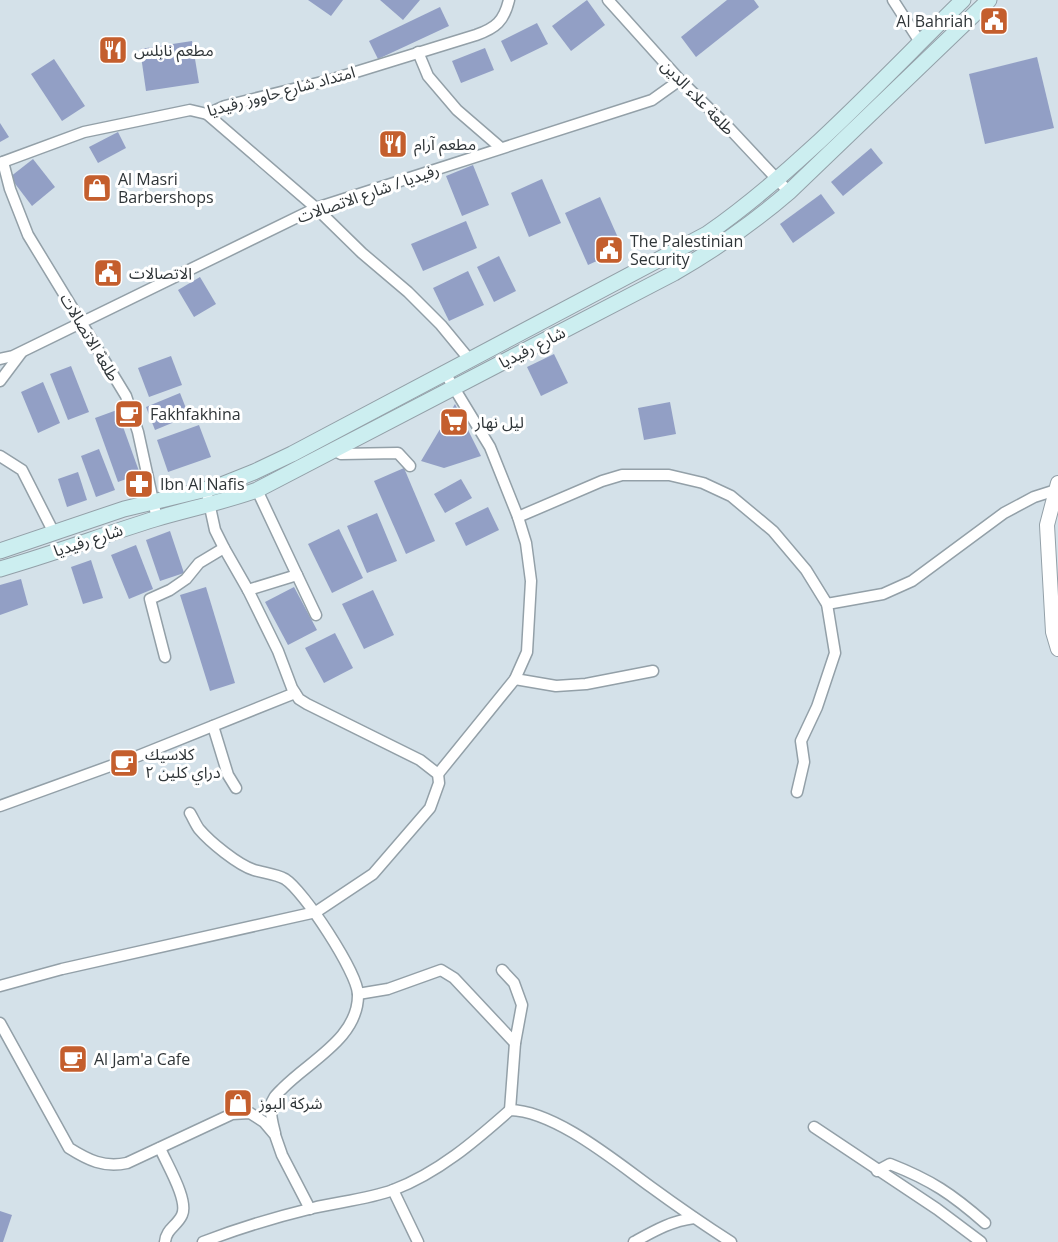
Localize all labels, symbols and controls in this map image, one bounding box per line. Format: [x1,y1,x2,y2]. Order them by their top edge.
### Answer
public building icon: Al Bahriah [978,5,1010,37]
place label: Al Bahriah [896,10,973,32]
restaurant icon: مطعم نابلس [97,34,129,66]
place label: مطعم نابلس [134,39,214,63]
street label: طلعة علاء الدين [656,54,740,140]
street label: امتداد شارع حاووز رفيديا [204,61,358,123]
restaurant icon: مطعم آرام [377,128,409,160]
place label: مطعم آرام [414,133,476,157]
street label: رفيديا / شارع الاتصالات [294,158,443,230]
place label: Al Masri Barbershops [118,168,214,208]
shop icon: Al Masri Barbershops [81,172,113,204]
place label: The Palestinian Security [630,230,743,270]
public building icon: The Palestinian Security [593,234,625,266]
public building icon: الاتصالات [92,257,124,289]
place label: الاتصالات [129,262,192,284]
street label: طلعة الاتصالات [55,289,125,385]
street label: شارع رفيديا [495,321,570,375]
cafe icon: Fakhfakhina [113,398,145,430]
place label: Fakhfakhina [150,403,241,425]
supermarket icon: ليل نهار [438,406,470,438]
place label: ليل نهار [474,411,524,433]
pharmacy icon: Ibn Al Nafis [123,468,155,500]
place label: Ibn Al Nafis [160,473,245,495]
street label: شارع رفيديا [50,518,126,563]
place label: كلاسيك دراي كلين ٢ [145,743,221,785]
cafe icon: كلاسيك دراي كلين ٢ [108,747,140,779]
cafe icon: Al Jam'a Cafe [57,1043,89,1075]
place label: Al Jam'a Cafe [94,1048,190,1070]
shop icon: شركة البوز [222,1087,254,1119]
place label: شركة البوز [258,1092,323,1114]

